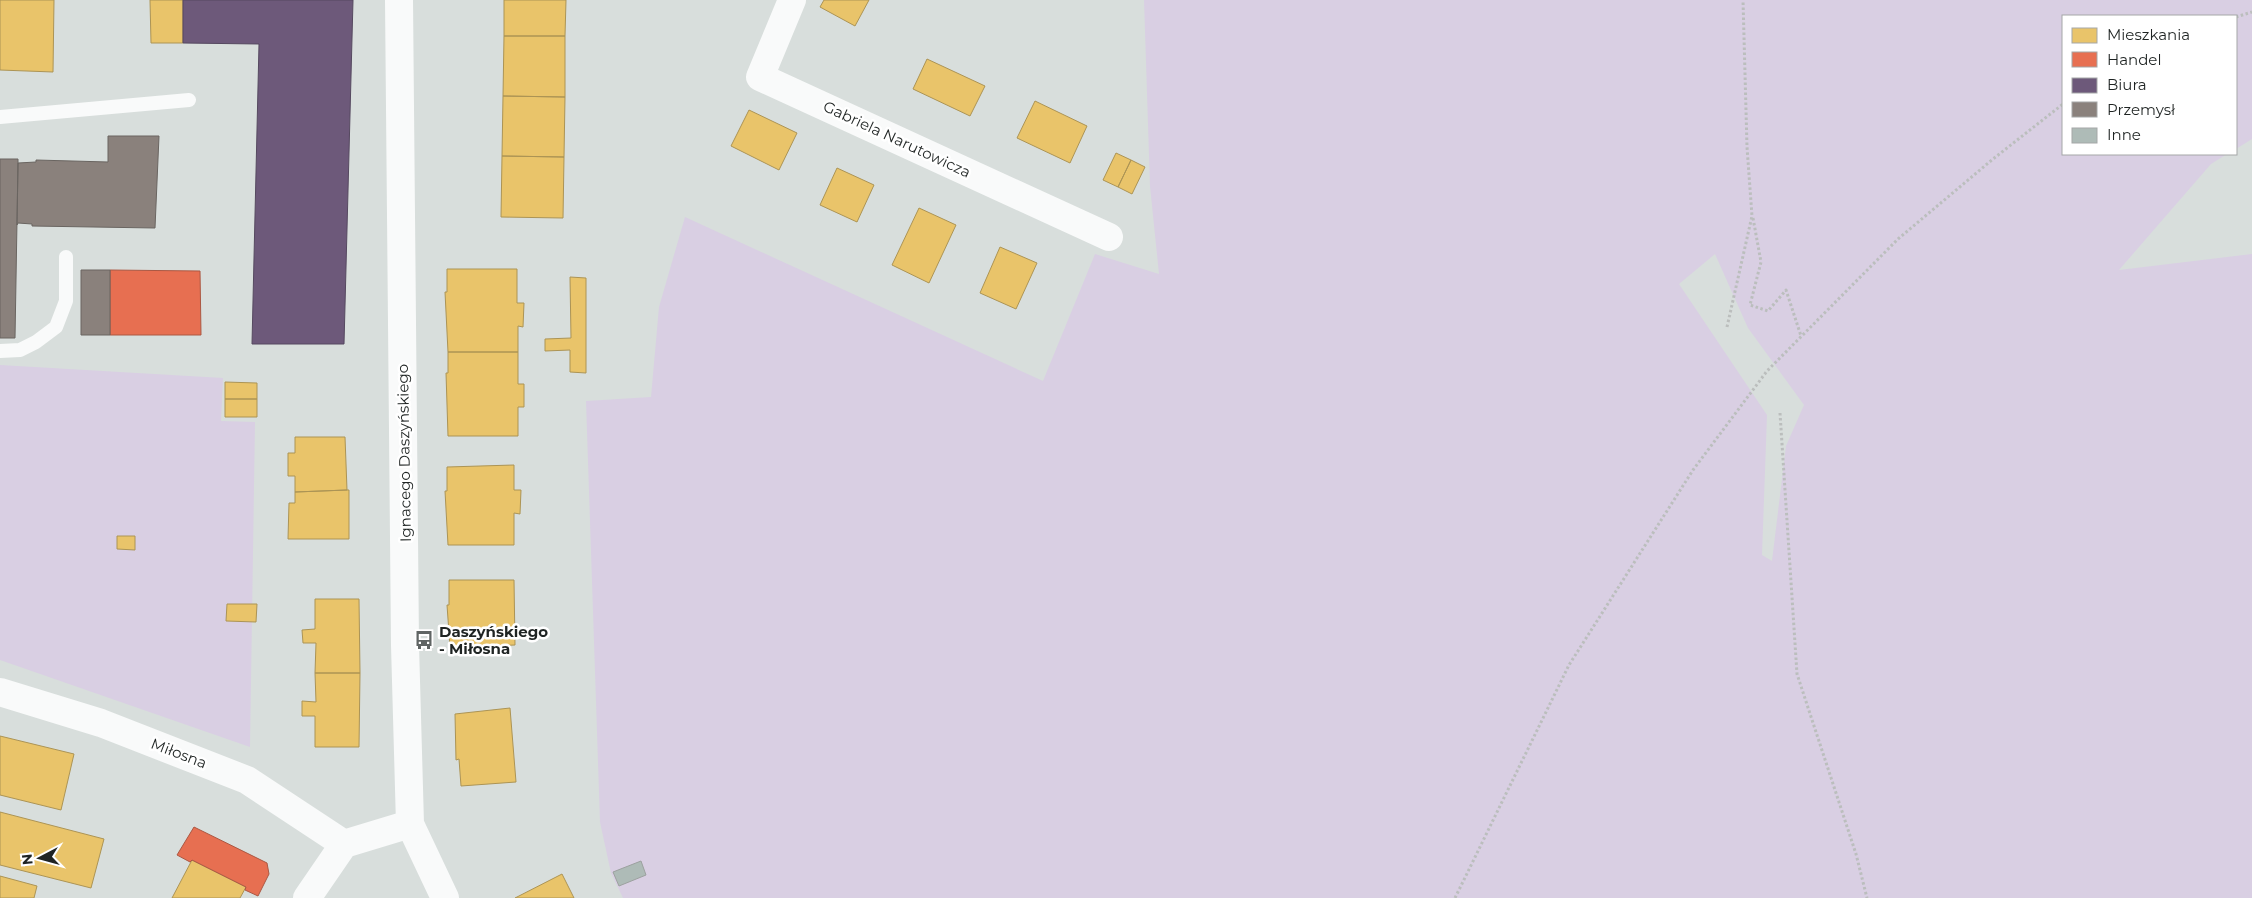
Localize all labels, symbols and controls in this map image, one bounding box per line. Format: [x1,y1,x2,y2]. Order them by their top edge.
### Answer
legend [2062,15,2237,155]
text: Mieszkania [2107,25,2190,44]
text: Handel [2107,50,2161,69]
text: Biura [2107,75,2147,94]
street label: Gabriela Narutowicza [820,96,974,182]
text: Przemysł [2107,100,2176,119]
text: Inne [2107,125,2141,144]
street label: Ignacego Daszyńskiego [393,364,415,542]
place label: Daszyńskiego - Miłosna [439,622,548,658]
bus stop icon: Daszyńskiego - Miłosna [413,629,435,651]
street label: Miłosna [148,734,210,772]
north arrow [15,833,65,883]
text: N [18,853,37,866]

